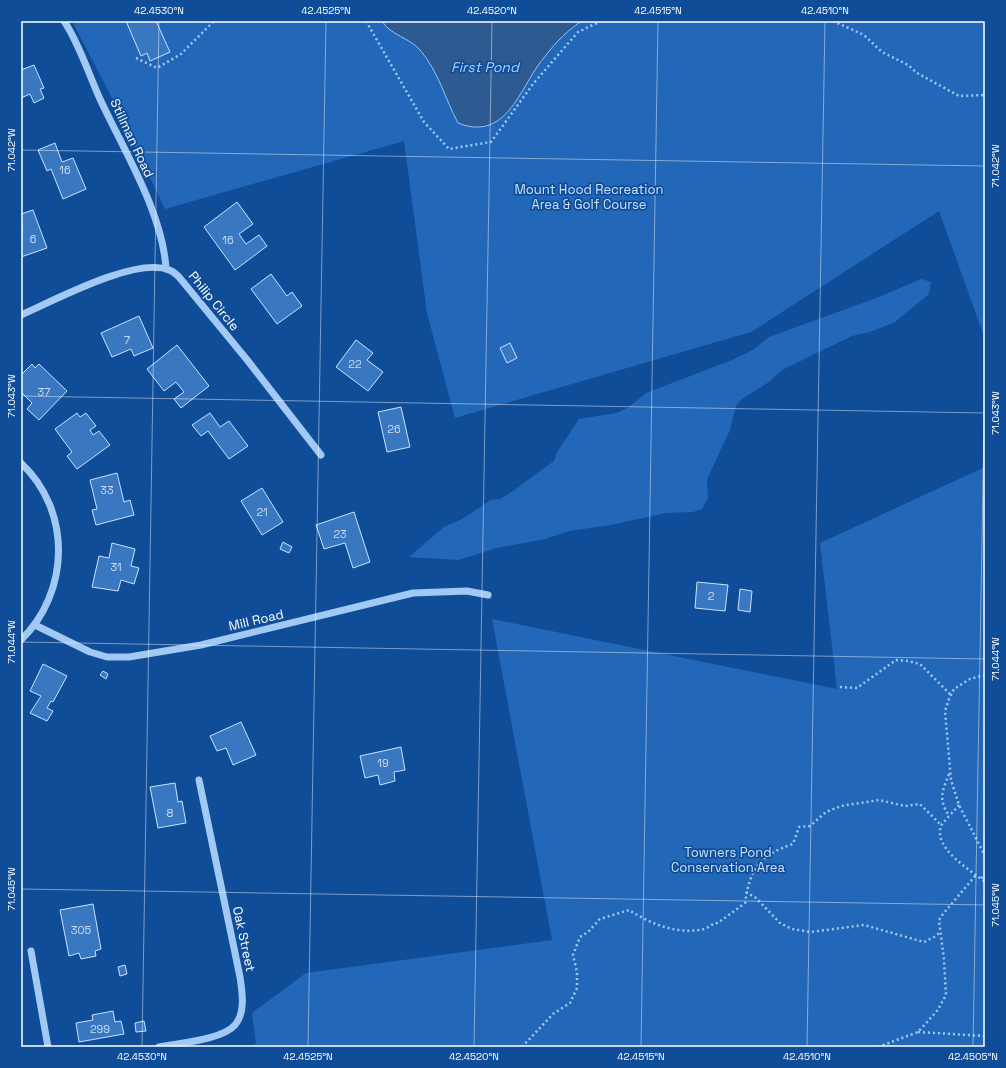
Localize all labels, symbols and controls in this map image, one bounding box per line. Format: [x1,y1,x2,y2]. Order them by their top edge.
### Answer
text: 42.4530°N [134,4,184,17]
text: 42.4525°N [301,4,351,17]
text: 42.4520°N [467,4,517,17]
text: 42.4515°N [634,4,682,17]
text: 42.4510°N [801,4,849,17]
water label: First Pond [451,58,521,76]
street label: Stillman Road [106,96,158,180]
text: 71.042°W [5,128,18,172]
text: 71.042°W [989,144,1002,188]
house number: 16 [59,163,71,177]
park label: Mount Hood Recreation Area & Golf Course [515,181,663,213]
house number: 6 [30,232,37,246]
house number: 16 [222,233,234,247]
street label: Philip Circle [185,268,243,334]
house number: 7 [124,333,130,347]
house number: 22 [348,357,362,371]
text: 71.043°W [5,374,18,418]
house number: 37 [38,385,50,399]
text: 71.043°W [989,391,1002,435]
house number: 26 [387,422,401,436]
house number: 33 [100,483,114,497]
house number: 21 [256,505,268,519]
house number: 23 [333,527,347,541]
house number: 31 [110,560,122,574]
house number: 2 [708,589,715,603]
street label: Mill Road [227,605,285,635]
text: 71.044°W [5,620,18,664]
text: 71.044°W [989,637,1002,681]
house number: 19 [377,756,389,770]
house number: 8 [167,806,174,820]
park label: Towners Pond Conservation Area [671,844,786,876]
text: 71.045°W [5,867,18,911]
text: 71.045°W [989,883,1002,927]
street label: Oak Street [229,905,259,973]
house number: 305 [71,923,92,937]
house number: 299 [90,1022,110,1036]
text: 42.4530°N [117,1050,167,1063]
text: 42.4525°N [283,1050,333,1063]
text: 42.4520°N [449,1050,499,1063]
text: 42.4515°N [617,1050,665,1063]
text: 42.4510°N [783,1050,831,1063]
text: 42.4505°N [948,1050,998,1063]

